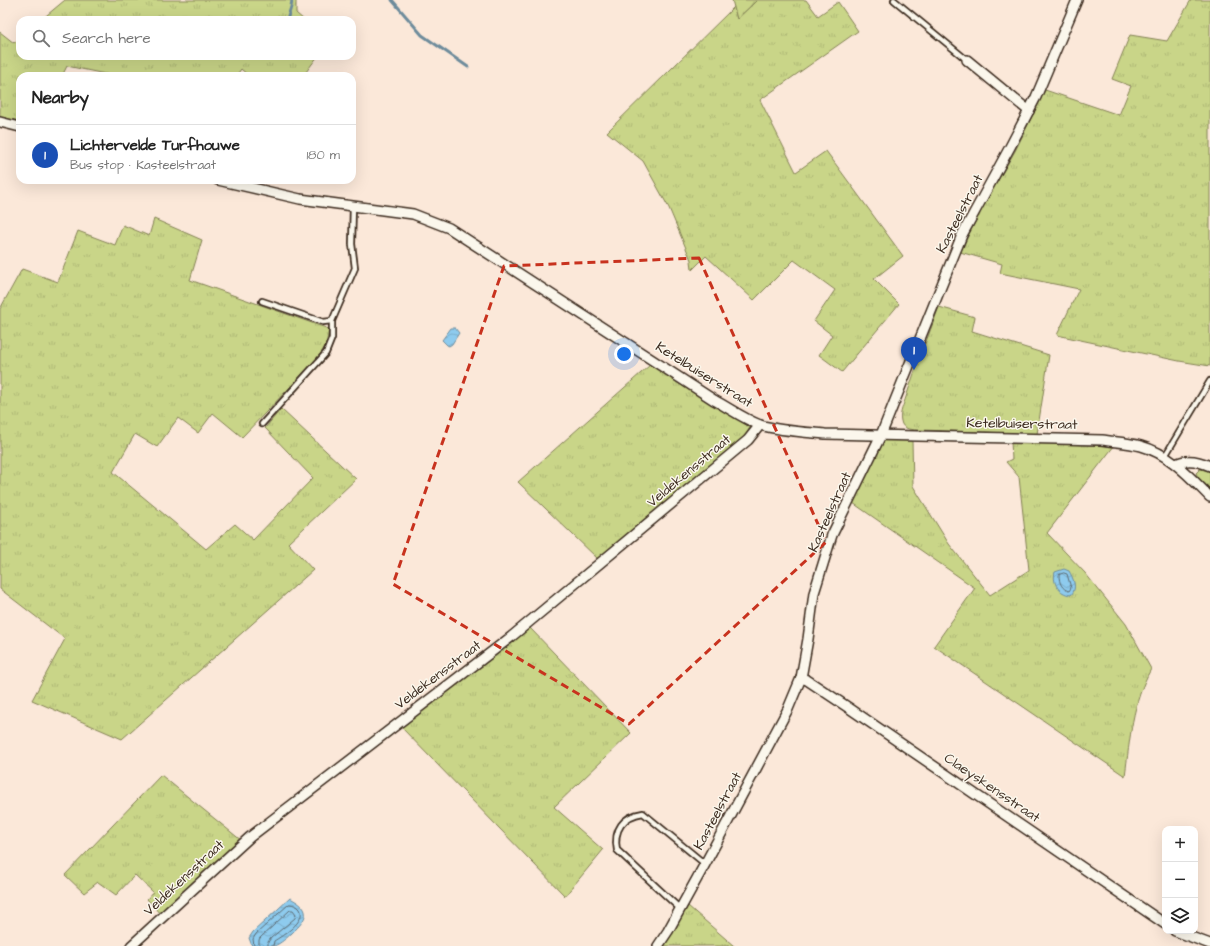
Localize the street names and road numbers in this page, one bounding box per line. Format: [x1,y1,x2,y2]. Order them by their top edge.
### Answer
street label: Kasteelstraat [932,171,989,257]
street label: Ketelbuiserstraat [652,337,757,413]
street label: Ketelbuiserstraat [966,413,1078,435]
street label: Veldekensstraat [643,430,735,512]
street label: Kasteelstraat [803,468,857,555]
street label: Veldekensstraat [391,636,486,714]
street label: Claeyskensstraat [940,748,1044,828]
street label: Kasteelstraat [689,768,747,854]
street label: Veldekensstraat [139,835,229,921]

